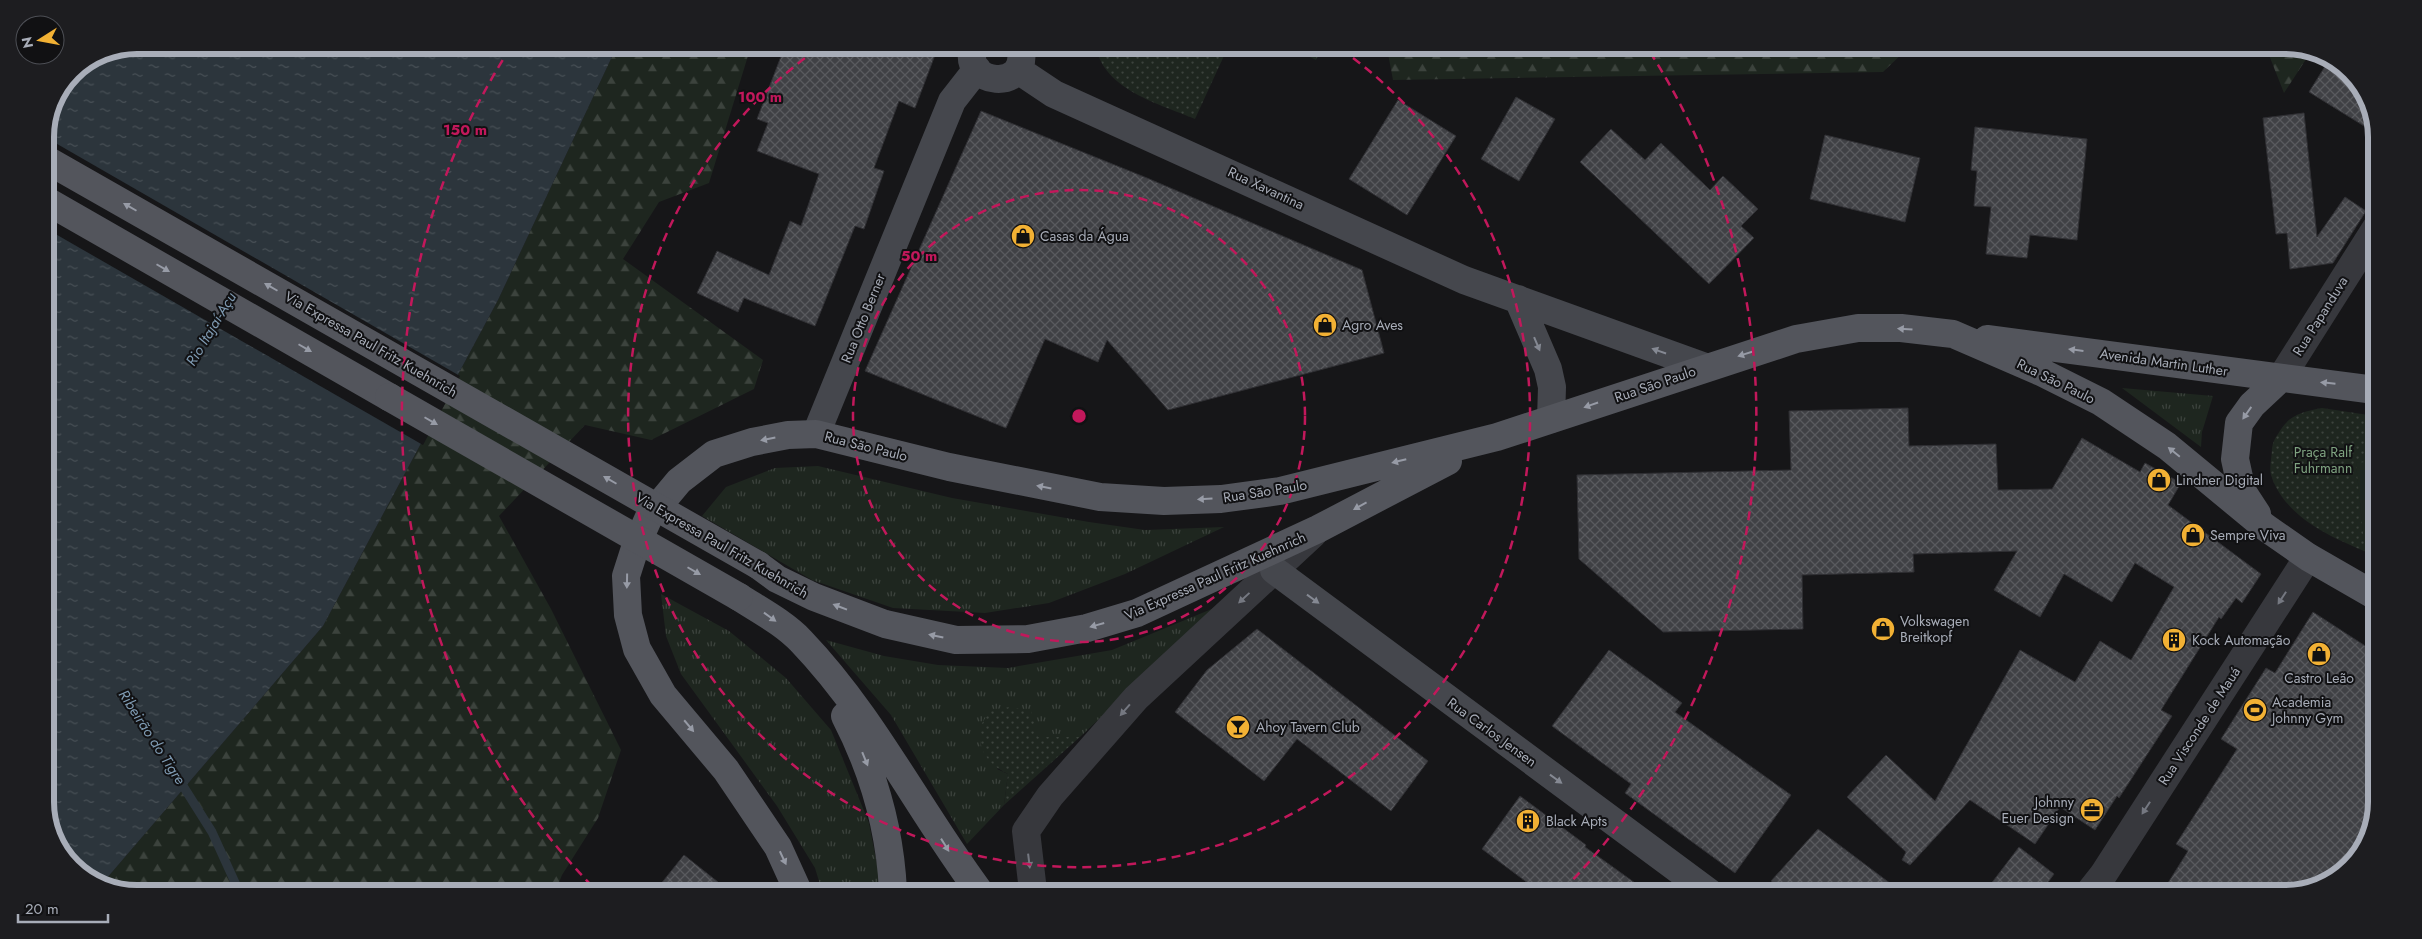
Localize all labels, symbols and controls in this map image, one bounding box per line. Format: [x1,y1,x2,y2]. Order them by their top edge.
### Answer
north arrow [15,15,65,65]
text: N [16,35,38,50]
text: 100 m [738,86,782,108]
text: 150 m [443,119,487,141]
street label: Rua Xavantina [1225,162,1307,214]
one-way arrow [123,202,136,211]
shop icon: Casas da Água [1010,223,1036,249]
place label: Casas da Água [1040,226,1129,246]
text: 50 m [901,245,937,267]
one-way arrow [157,263,170,272]
street label: Rua Otto Berner [836,270,890,366]
street label: Rua Papanduva [2288,272,2352,360]
one-way arrow [264,283,277,292]
street label: Via Expressa Paul Fritz Kuehnrich [281,286,461,402]
water label: Rio Itajaí-Açu [180,288,242,370]
shop icon: Agro Aves [1312,312,1338,338]
place label: Agro Aves [1342,315,1403,335]
one-way arrow [1896,325,1912,333]
one-way arrow [1534,336,1542,351]
street label: Avenida Martin Luther [2099,343,2230,381]
one-way arrow [298,344,311,353]
one-way arrow [2068,346,2084,354]
one-way arrow [1651,347,1666,355]
one-way arrow [1738,351,1753,359]
street label: Rua São Paulo [2014,353,2099,409]
street label: Rua São Paulo [1612,361,1699,407]
one-way arrow [2320,379,2336,387]
one-way arrow [1583,402,1598,410]
one-way arrow [2242,406,2252,420]
centre of rings [1070,407,1088,425]
one-way arrow [424,417,439,425]
street label: Rua São Paulo [823,426,910,466]
one-way arrow [759,435,775,443]
park label: Praça Ralf Fuhrmann [2294,442,2353,478]
one-way arrow [2167,446,2180,457]
one-way arrow [1391,458,1406,466]
shop icon: Lindner Digital [2146,467,2172,493]
place label: Lindner Digital [2176,470,2263,490]
street label: Rua São Paulo [1222,474,1309,507]
one-way arrow [603,476,616,485]
one-way arrow [1035,482,1051,490]
street label: Via Expressa Paul Fritz Kuehnrich [632,487,812,603]
one-way arrow [1197,496,1213,504]
one-way arrow [1353,502,1366,511]
shop icon: Sempre Viva [2180,522,2206,548]
place label: Sempre Viva [2210,525,2286,545]
street label: Via Expressa Paul Fritz Kuehnrich [1121,527,1309,625]
one-way arrow [687,567,701,575]
one-way arrow [623,573,631,589]
one-way arrow [2277,591,2286,604]
one-way arrow [1238,592,1250,604]
one-way arrow [1306,594,1319,605]
one-way arrow [832,603,847,611]
place label: Volkswagen Breitkopf [1900,611,1970,647]
one-way arrow [763,612,777,622]
shop icon: Volkswagen Breitkopf [1870,616,1896,642]
one-way arrow [1089,622,1104,630]
building icon: Kock Automação [2161,627,2187,653]
place label: Kock Automação [2192,630,2291,650]
one-way arrow [929,632,944,640]
shop icon: Castro Leão [2306,641,2332,667]
street label: Rua Visconde de Mauá [2153,663,2245,789]
place label: Castro Leão [2284,668,2354,688]
water label: Ribeirão do Tigre [113,685,191,789]
place label: Academia Johnny Gym [2270,692,2343,728]
street label: Rua Carlos Jensen [1443,693,1541,771]
sports icon: Academia Johnny Gym [2242,697,2268,723]
one-way arrow [1120,703,1131,716]
bar icon: Ahoy Tavern Club [1225,714,1251,740]
place label: Ahoy Tavern Club [1256,717,1360,737]
one-way arrow [683,719,695,731]
one-way arrow [861,752,869,766]
one-way arrow [1549,774,1563,784]
place label: Johnny Euer Design [2001,792,2075,828]
office icon: Johnny Euer Design [2079,797,2105,823]
one-way arrow [2142,801,2151,815]
building icon: Black Apts [1515,808,1541,834]
place label: Black Apts [1546,811,1607,831]
one-way arrow [941,838,950,851]
one-way arrow [779,851,787,865]
one-way arrow [1026,854,1034,870]
scale bar [18,892,108,924]
text: 20 m [25,898,59,920]

